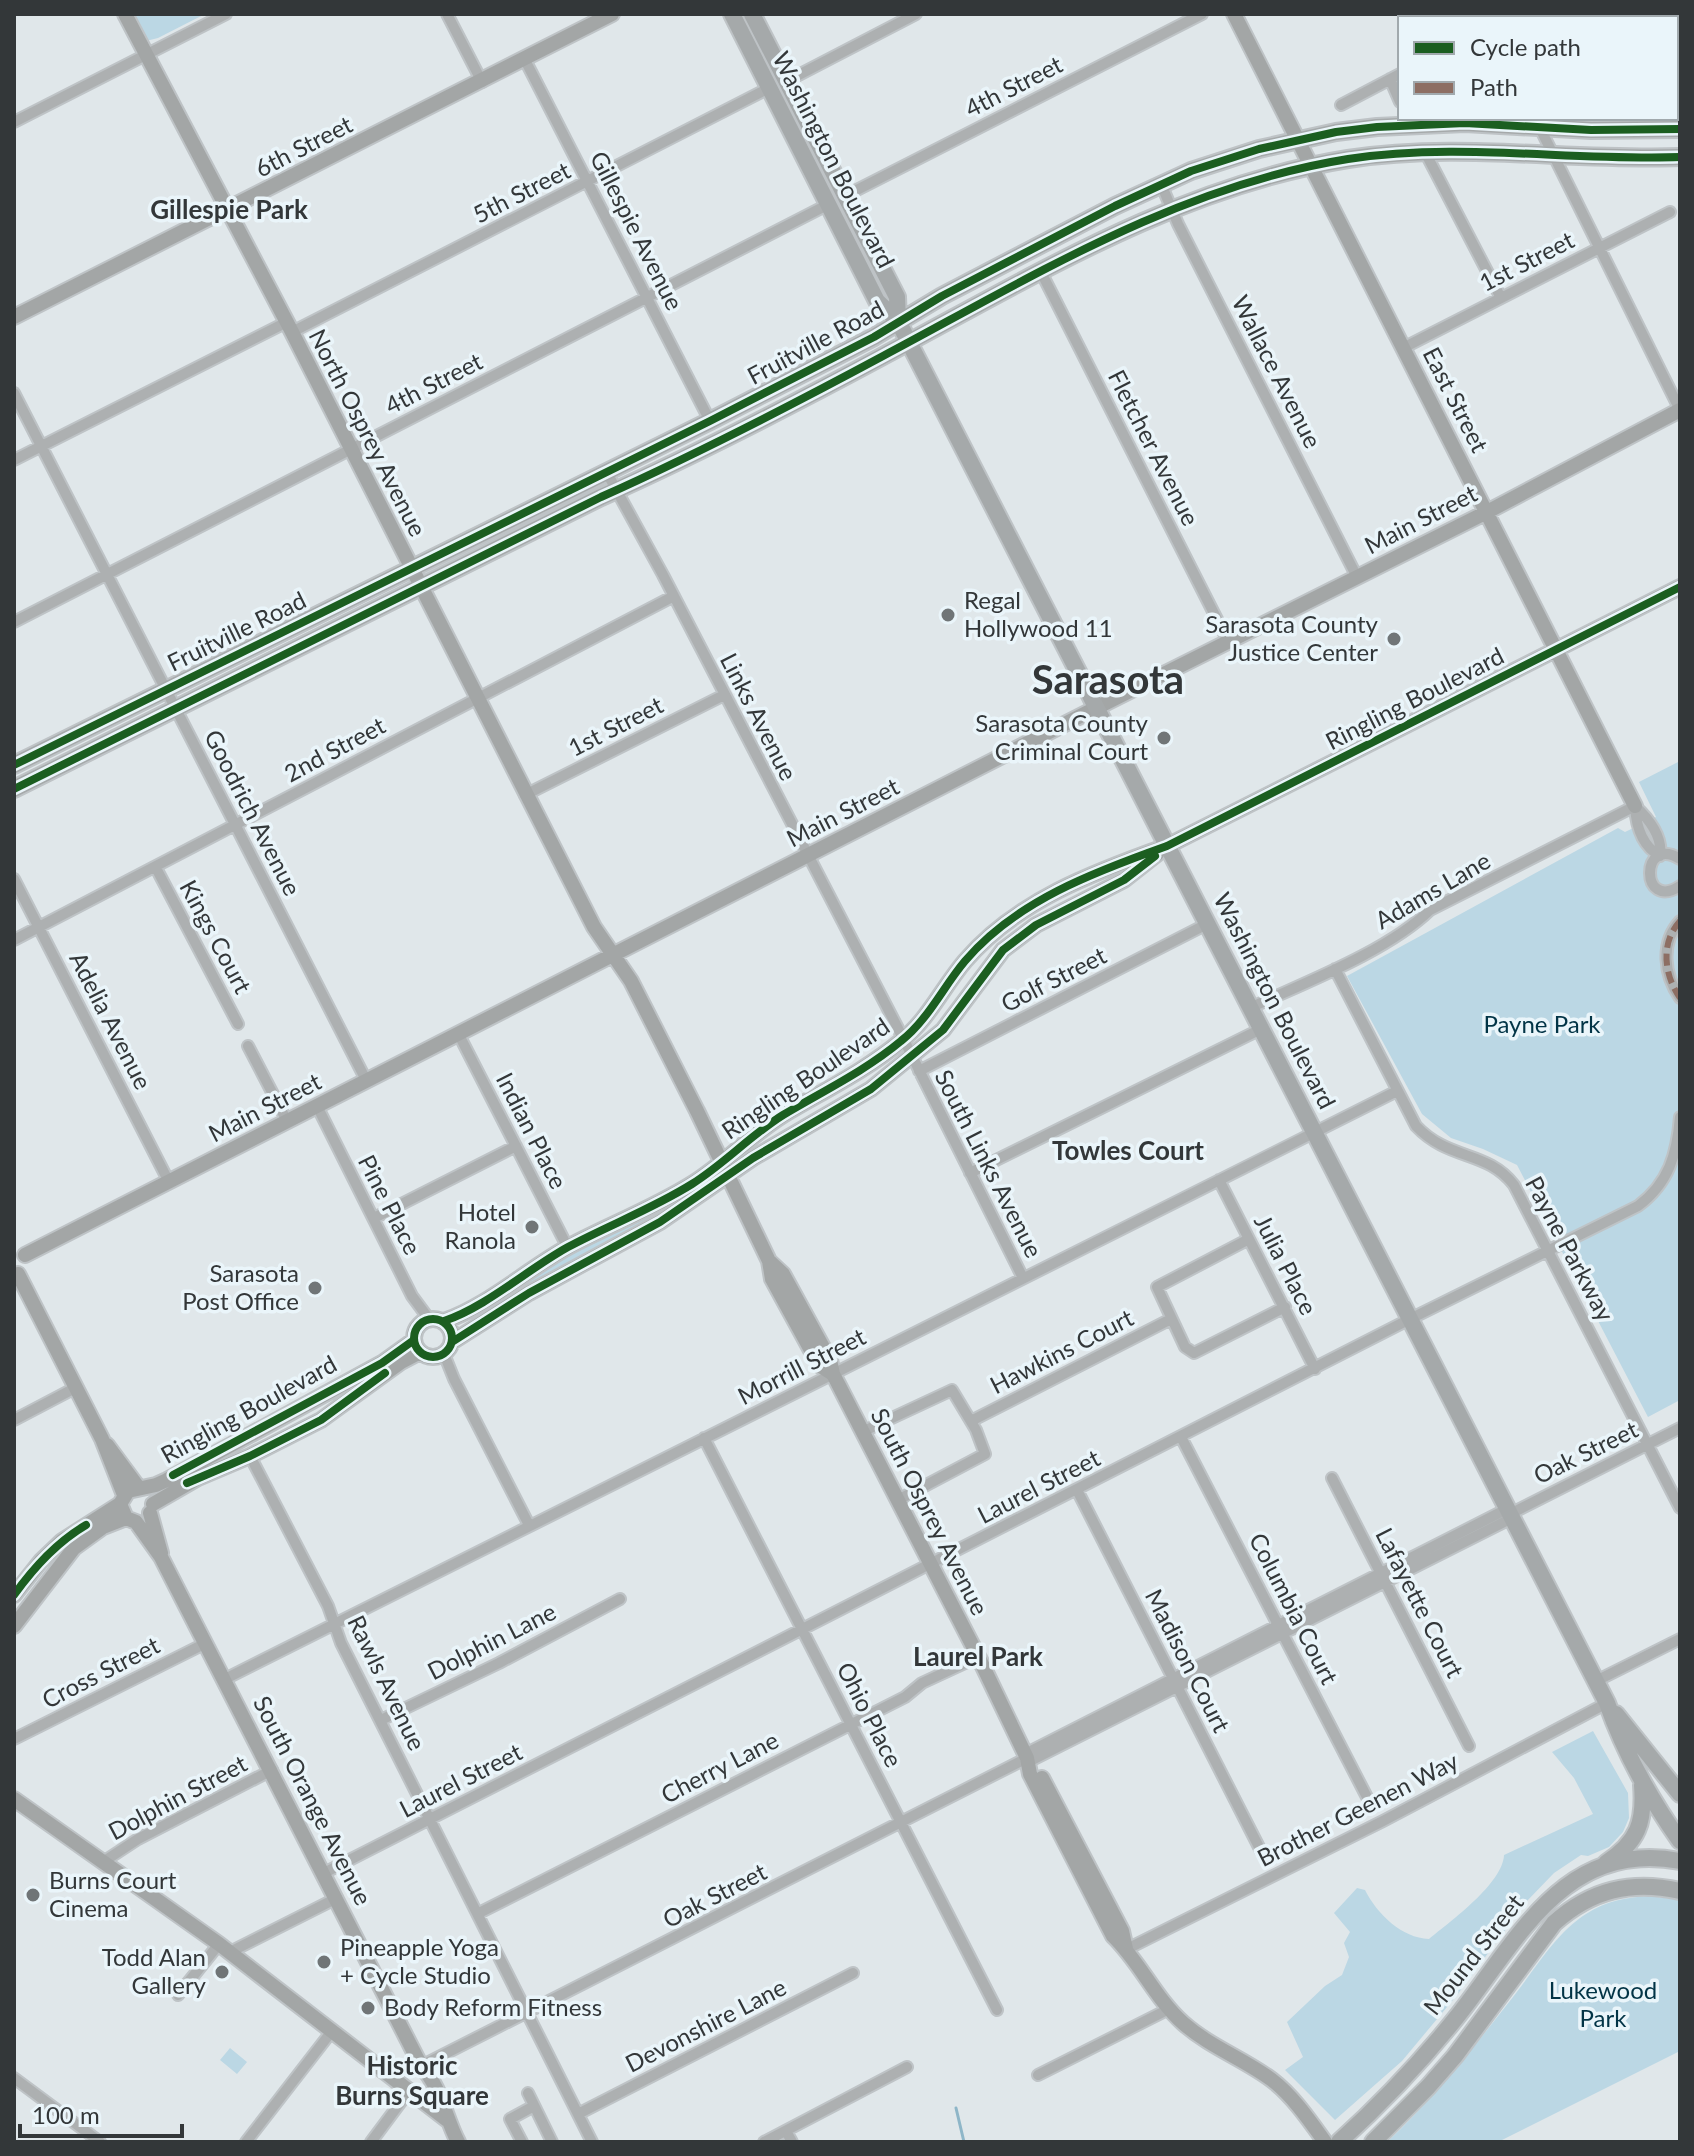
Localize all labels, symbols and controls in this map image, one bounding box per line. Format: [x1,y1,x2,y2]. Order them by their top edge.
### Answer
legend [1398,16,1678,120]
text: Cycle path [1470,32,1581,61]
street label: Washington Boulevard [767,46,901,272]
street label: 4th Street [960,49,1067,122]
text: Path [1470,72,1518,101]
street label: 6th Street [250,109,357,182]
street label: Gillespie Avenue [585,146,690,315]
street label: 5th Street [468,155,575,228]
district label: Gillespie Park [150,193,308,225]
street label: 1st Street [1474,224,1579,297]
street label: Wallace Avenue [1226,290,1328,452]
street label: Fruitville Road [742,294,889,390]
street label: North Osprey Avenue [304,324,433,541]
street label: East Street [1418,342,1495,457]
street label: 4th Street [380,346,487,419]
street label: Fletcher Avenue [1103,365,1206,530]
street label: Main Street [1359,478,1482,559]
street label: Fruitville Road [162,585,310,677]
place label: Regal Hollywood 11 [964,585,1113,642]
marker: Regal Hollywood 11 [939,606,957,624]
place label: Sarasota County Justice Center [1205,609,1379,666]
marker: Sarasota County Justice Center [1385,630,1403,648]
street label: Ringling Boulevard [1320,640,1508,755]
street label: Links Avenue [715,648,804,785]
district label: Sarasota [1032,655,1184,703]
street label: 1st Street [563,689,668,762]
place label: Sarasota County Criminal Court [975,708,1149,765]
street label: 2nd Street [279,710,390,787]
street label: Goodrich Avenue [199,725,308,900]
marker: Sarasota County Criminal Court [1155,729,1173,747]
street label: Main Street [781,771,904,852]
street label: Adams Lane [1370,845,1495,934]
street label: Kings Court [174,875,258,998]
street label: Washington Boulevard [1208,887,1342,1113]
street label: Golf Street [996,940,1111,1017]
street label: Adelia Avenue [64,947,158,1094]
park label: Payne Park [1483,1009,1601,1038]
street label: Ringling Boulevard [716,1011,895,1145]
street label: South Links Avenue [929,1065,1049,1262]
street label: Main Street [203,1066,326,1147]
street label: Indian Place [491,1067,574,1193]
district label: Towles Court [1052,1134,1204,1166]
street label: Pine Place [353,1150,428,1259]
street label: Payne Parkway [1520,1171,1621,1326]
place label: Hotel Ranola [445,1197,516,1254]
street label: Julia Place [1249,1209,1324,1319]
marker: Hotel Ranola [523,1218,541,1236]
place label: Sarasota Post Office [182,1258,299,1315]
marker: Sarasota Post Office [306,1279,324,1297]
street label: Hawkins Court [985,1302,1138,1399]
street label: Morrill Street [733,1321,870,1410]
street label: Ringling Boulevard [155,1348,341,1469]
street label: South Osprey Avenue [866,1403,995,1620]
street label: Oak Street [1528,1414,1643,1489]
street label: Laurel Street [972,1442,1105,1529]
street label: Lafayette Court [1370,1523,1471,1682]
street label: Columbia Court [1244,1528,1345,1689]
street label: Madison Court [1140,1584,1237,1737]
street label: Dolphin Lane [422,1596,560,1685]
street label: Rawls Avenue [342,1610,432,1755]
street label: Cross Street [37,1630,164,1714]
district label: Laurel Park [913,1640,1043,1672]
street label: Ohio Place [832,1657,909,1772]
street label: South Orange Avenue [248,1691,379,1910]
street label: Cherry Lane [656,1725,783,1809]
street label: Laurel Street [394,1736,527,1823]
street label: Brother Geenen Way [1252,1745,1463,1872]
street label: Dolphin Street [103,1748,252,1845]
street label: Oak Street [658,1856,771,1933]
place label: Burns Court Cinema [49,1865,177,1922]
marker: Burns Court Cinema [24,1886,42,1904]
street label: Mound Street [1417,1888,1529,2020]
place label: Pineapple Yoga + Cycle Studio [340,1932,499,1989]
place label: Todd Alan Gallery [102,1942,207,1999]
marker: Pineapple Yoga + Cycle Studio [315,1953,333,1971]
marker: Todd Alan Gallery [213,1963,231,1981]
street label: Devonshire Lane [620,1972,791,2078]
park label: Lukewood Park [1549,1975,1657,2032]
place label: Body Reform Fitness [384,1992,602,2021]
marker: Body Reform Fitness [359,1999,377,2017]
district label: Historic Burns Square [335,2049,489,2111]
scale bar [20,2088,182,2138]
text: 100 m [32,2100,100,2129]

